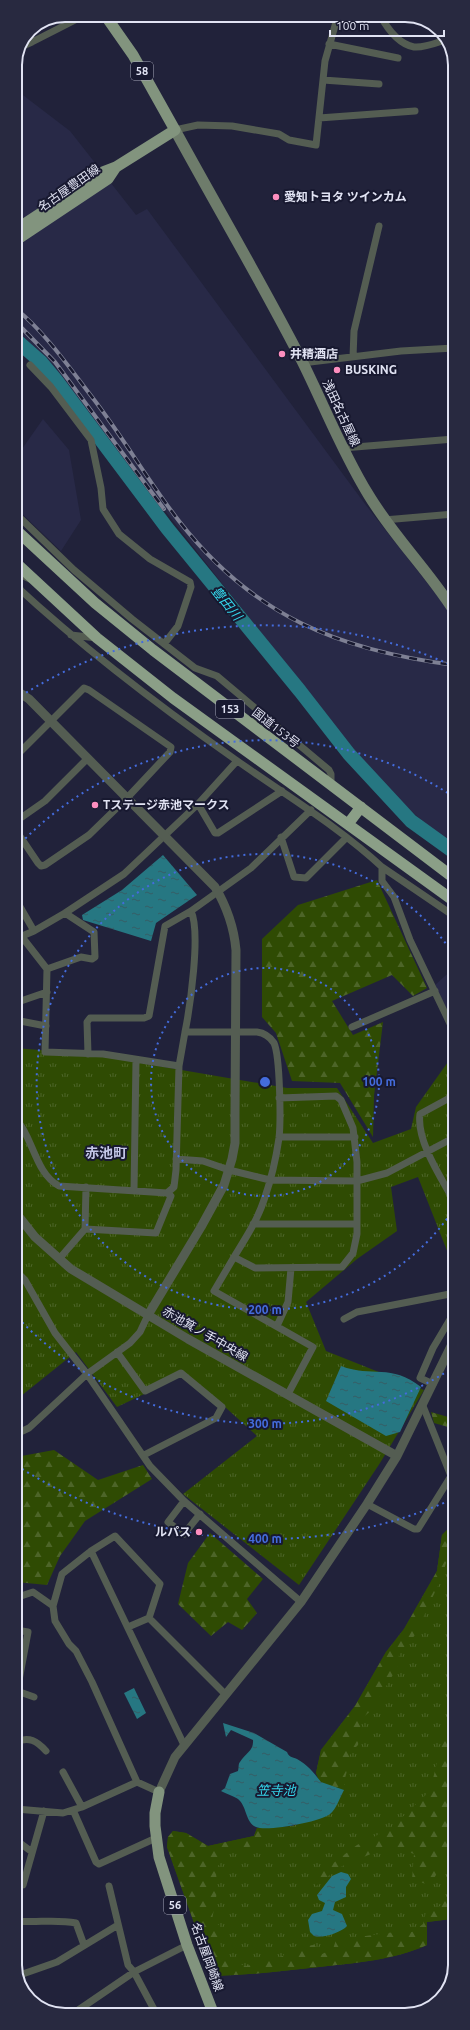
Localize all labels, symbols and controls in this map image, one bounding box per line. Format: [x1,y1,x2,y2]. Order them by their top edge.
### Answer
scale bar [330,12,444,38]
text: 100 m [336,19,369,32]
road number: 58 [131,62,153,80]
street label: 名古屋豊田線 [35,162,102,214]
place label: 愛知トヨタ ツインカム [284,190,407,203]
marker: 愛知トヨタ ツインカム [271,192,281,202]
place label: 井精酒店 [290,347,338,360]
marker: 井精酒店 [277,349,287,359]
place label: BUSKING [345,363,397,376]
marker: BUSKING [332,365,342,375]
street label: 浅田名古屋線 [320,377,363,448]
water label: 豊田川 [209,583,246,624]
road number: 153 [216,700,244,718]
street label: 国道153号 [250,705,302,750]
place label: Tステージ赤池マークス [103,798,230,811]
marker: Tステージ赤池マークス [90,800,100,810]
centre of rings [258,1075,272,1089]
text: 100 m [362,1075,396,1088]
district label: 赤池町 [85,1145,127,1161]
text: 200 m [248,1303,282,1316]
street label: 赤池箕ノ手中央線 [160,1304,250,1363]
text: 300 m [248,1417,282,1430]
place label: ルパス [155,1525,191,1538]
marker: ルパス [194,1527,204,1537]
text: 400 m [248,1532,282,1545]
water label: 笠寺池 [256,1783,297,1797]
road number: 56 [164,1896,186,1914]
street label: 名古屋岡崎線 [189,1921,226,1993]

